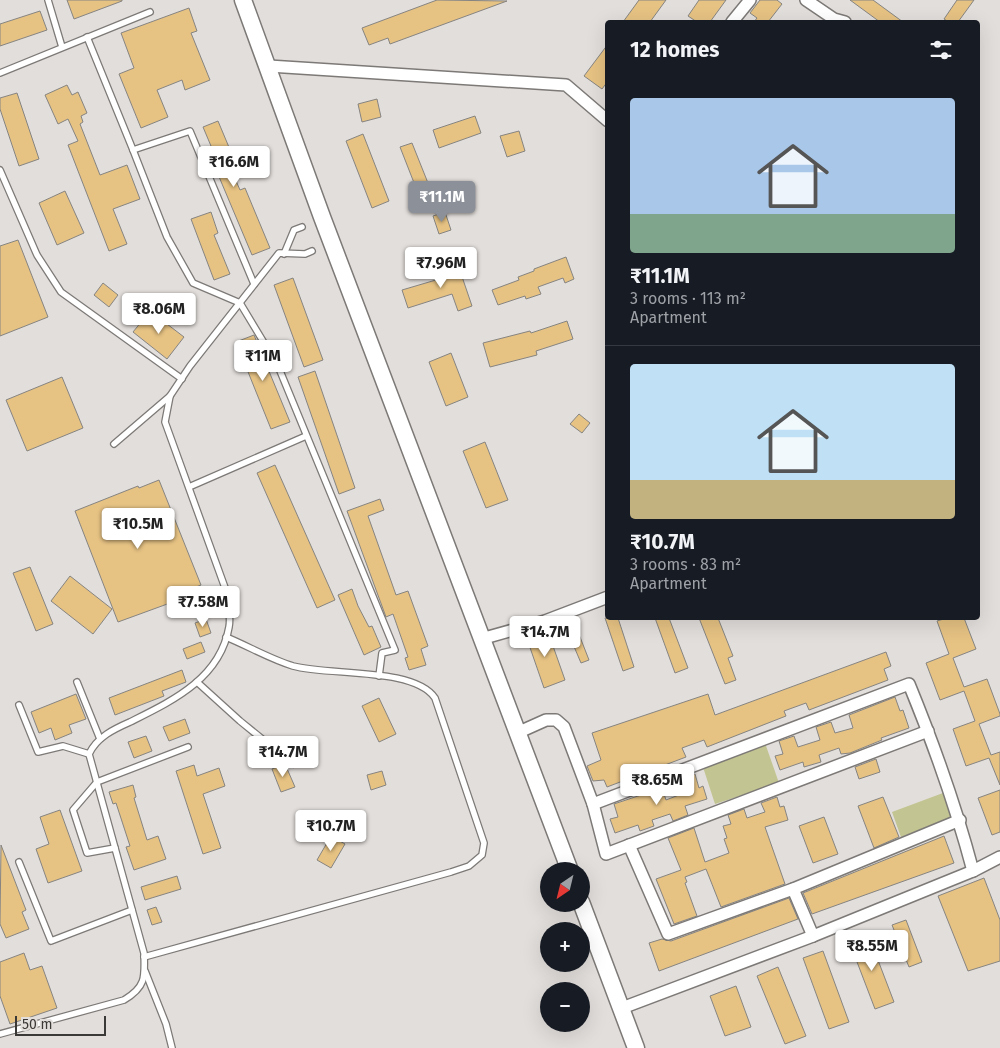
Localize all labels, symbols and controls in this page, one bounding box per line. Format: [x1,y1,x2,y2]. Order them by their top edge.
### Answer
icon: filters [927,36,955,64]
text: 12 homes [630,37,719,63]
icon: home [748,131,838,221]
pin: ₹16.6M [193,146,275,188]
text: ₹16.6M [209,152,259,171]
pin: ₹11.1M [401,180,483,223]
text: ₹11.1M [419,187,465,206]
pin: ₹7.96M [400,246,482,289]
text: ₹7.96M [416,253,466,272]
text: ₹11.1M [630,263,690,289]
text: 3 rooms · 113 m² [630,289,746,308]
pin: ₹8.06M [118,292,200,335]
text: ₹8.06M [133,299,185,318]
text: Apartment [630,308,707,327]
pin: ₹11M [233,340,293,382]
text: ₹11M [245,346,281,365]
icon: home [748,396,838,486]
pin: ₹10.5M [97,508,179,550]
text: ₹10.5M [113,514,163,533]
text: ₹10.7M [630,529,695,555]
text: 3 rooms · 83 m² [630,555,741,574]
text: Apartment [630,574,707,593]
pin: ₹7.58M [162,586,244,628]
text: ₹7.58M [178,592,228,611]
pin: ₹14.7M [504,616,586,658]
text: ₹14.7M [520,622,570,641]
pin: ₹14.7M [242,736,324,778]
text: ₹14.7M [258,742,308,761]
pin: ₹8.65M [616,764,698,806]
text: ₹8.65M [631,770,683,789]
pin: ₹10.7M [290,810,372,852]
text: ₹10.7M [306,816,356,835]
north arrow [540,862,590,912]
map controls [540,862,590,1032]
button: + [540,922,590,972]
pin: ₹8.55M [831,930,913,972]
text: ₹8.55M [846,936,898,955]
button: − [540,982,590,1032]
scale bar [15,1013,106,1036]
text: 50 m [22,1016,53,1033]

